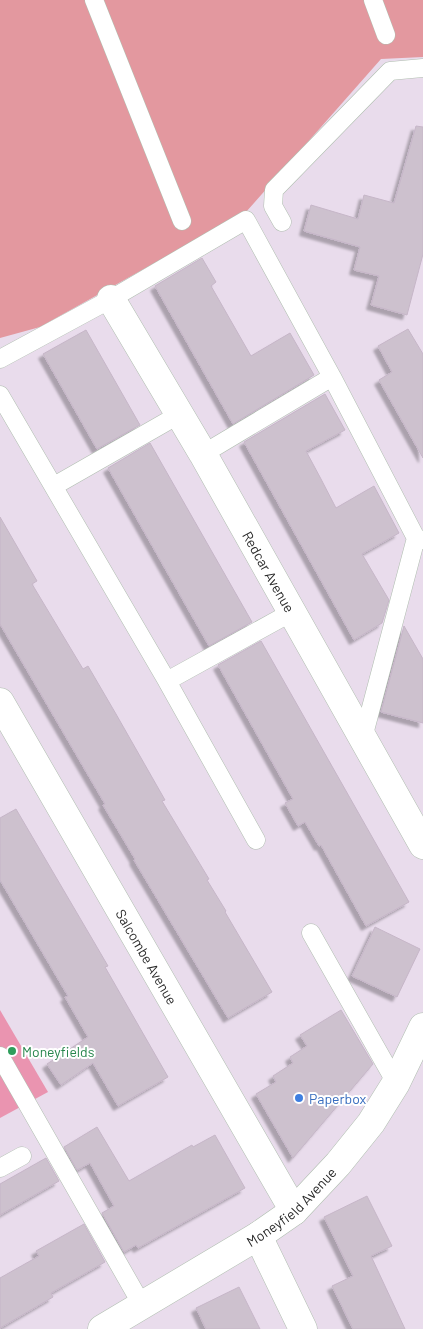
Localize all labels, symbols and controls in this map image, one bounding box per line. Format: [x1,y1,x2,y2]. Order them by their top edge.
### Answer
street label: Redcar Avenue [239,528,299,615]
street label: Salcombe Avenue [113,906,181,1007]
place label: Moneyfields [22,1043,95,1060]
marker: Moneyfields [6,1045,18,1057]
place label: Paperbox [309,1090,367,1107]
marker: Paperbox [293,1092,305,1104]
street label: Moneyfield Avenue [243,1163,339,1250]

